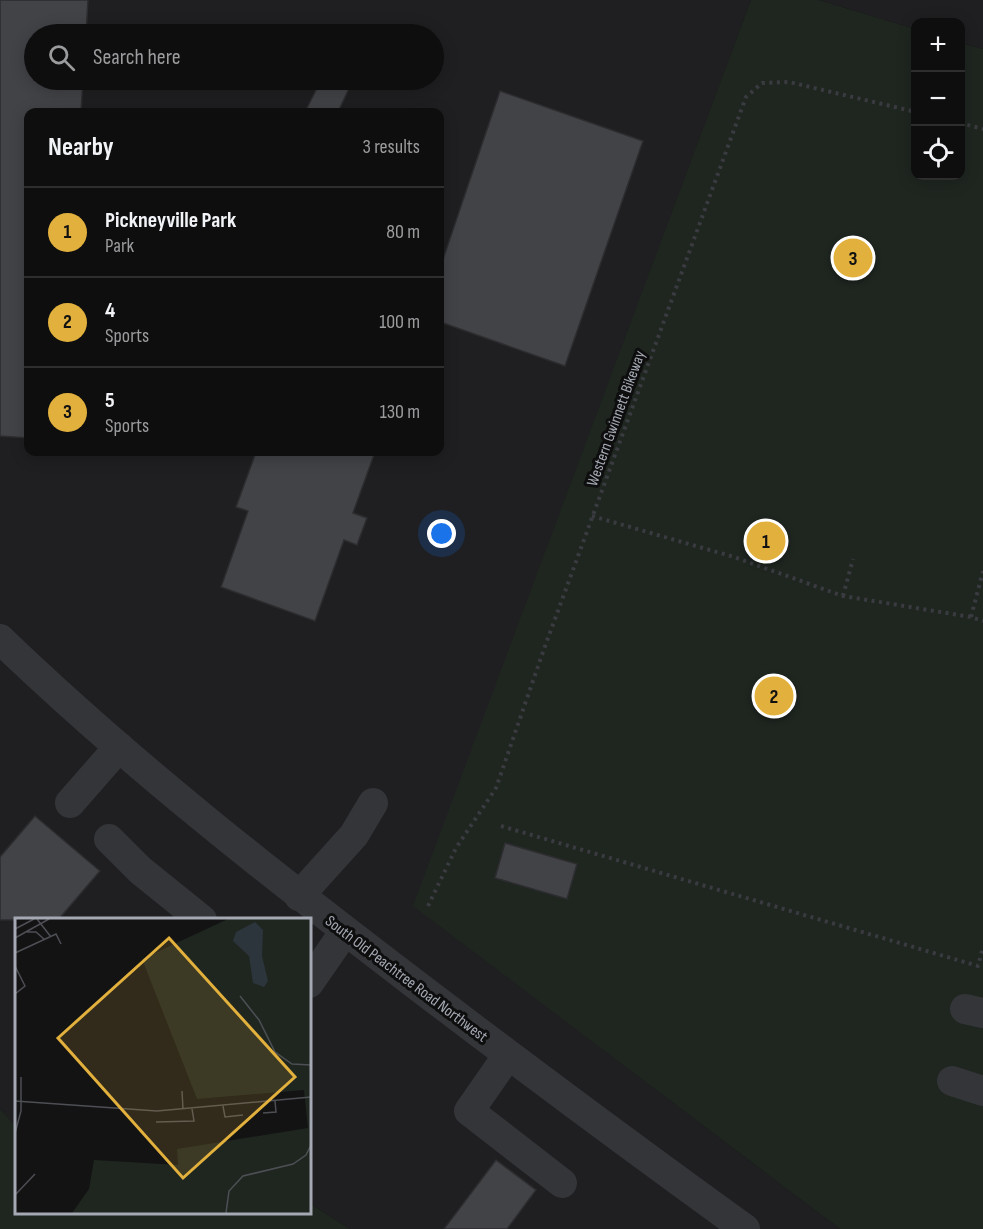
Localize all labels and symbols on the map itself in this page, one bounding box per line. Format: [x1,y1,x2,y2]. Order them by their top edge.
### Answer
pin: 3 [834,236,872,280]
street label: Western Gwinnett Bikeway [583,348,650,489]
pin: 1 [746,518,786,564]
your location [427,519,456,548]
pin: 2 [754,674,794,718]
street label: South Old Peachtree Road Northwest [321,912,491,1047]
inset map [15,918,310,1214]

